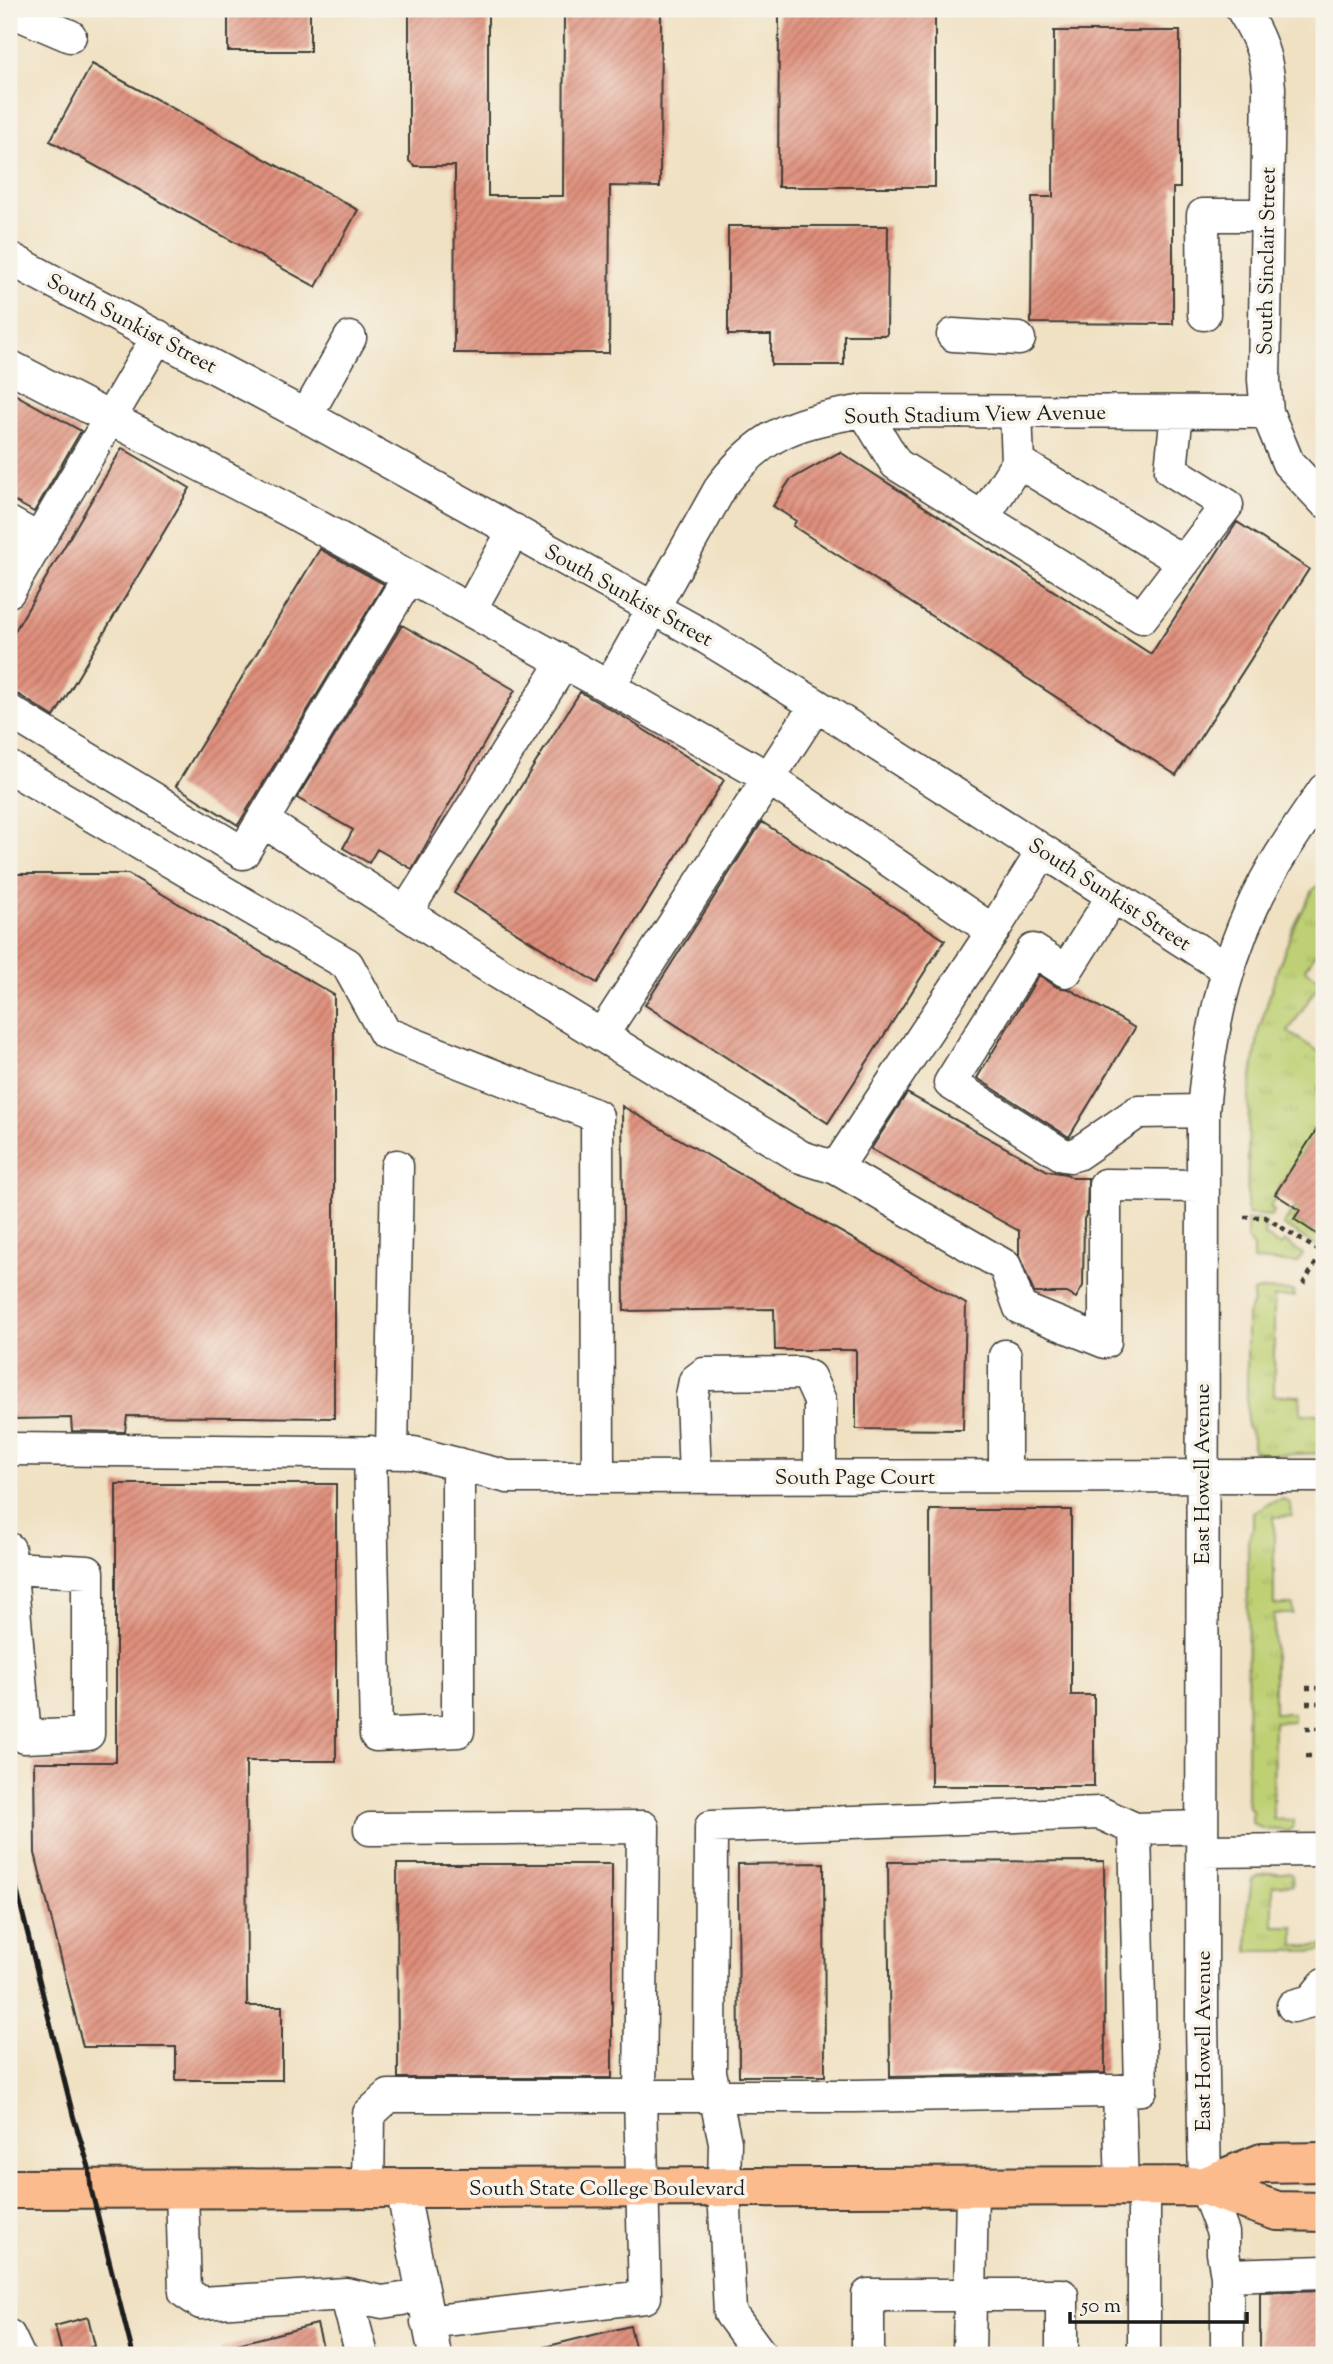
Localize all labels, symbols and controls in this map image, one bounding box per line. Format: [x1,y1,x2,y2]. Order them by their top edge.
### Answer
street label: South Sinclair Street [1251,167,1285,355]
street label: South Sunkist Street [41,267,221,382]
street label: South Stadium View Avenue [844,399,1106,433]
street label: South Sunkist Street [538,538,718,656]
street label: South Sunkist Street [1022,832,1196,960]
street label: East Howell Avenue [1189,1384,1219,1564]
street label: South Page Court [775,1464,935,1494]
street label: East Howell Avenue [1190,1951,1220,2131]
street label: South State College Boulevard [469,2175,745,2205]
scale bar [1070,2280,1247,2324]
text: 50 m [1080,2292,1121,2322]

